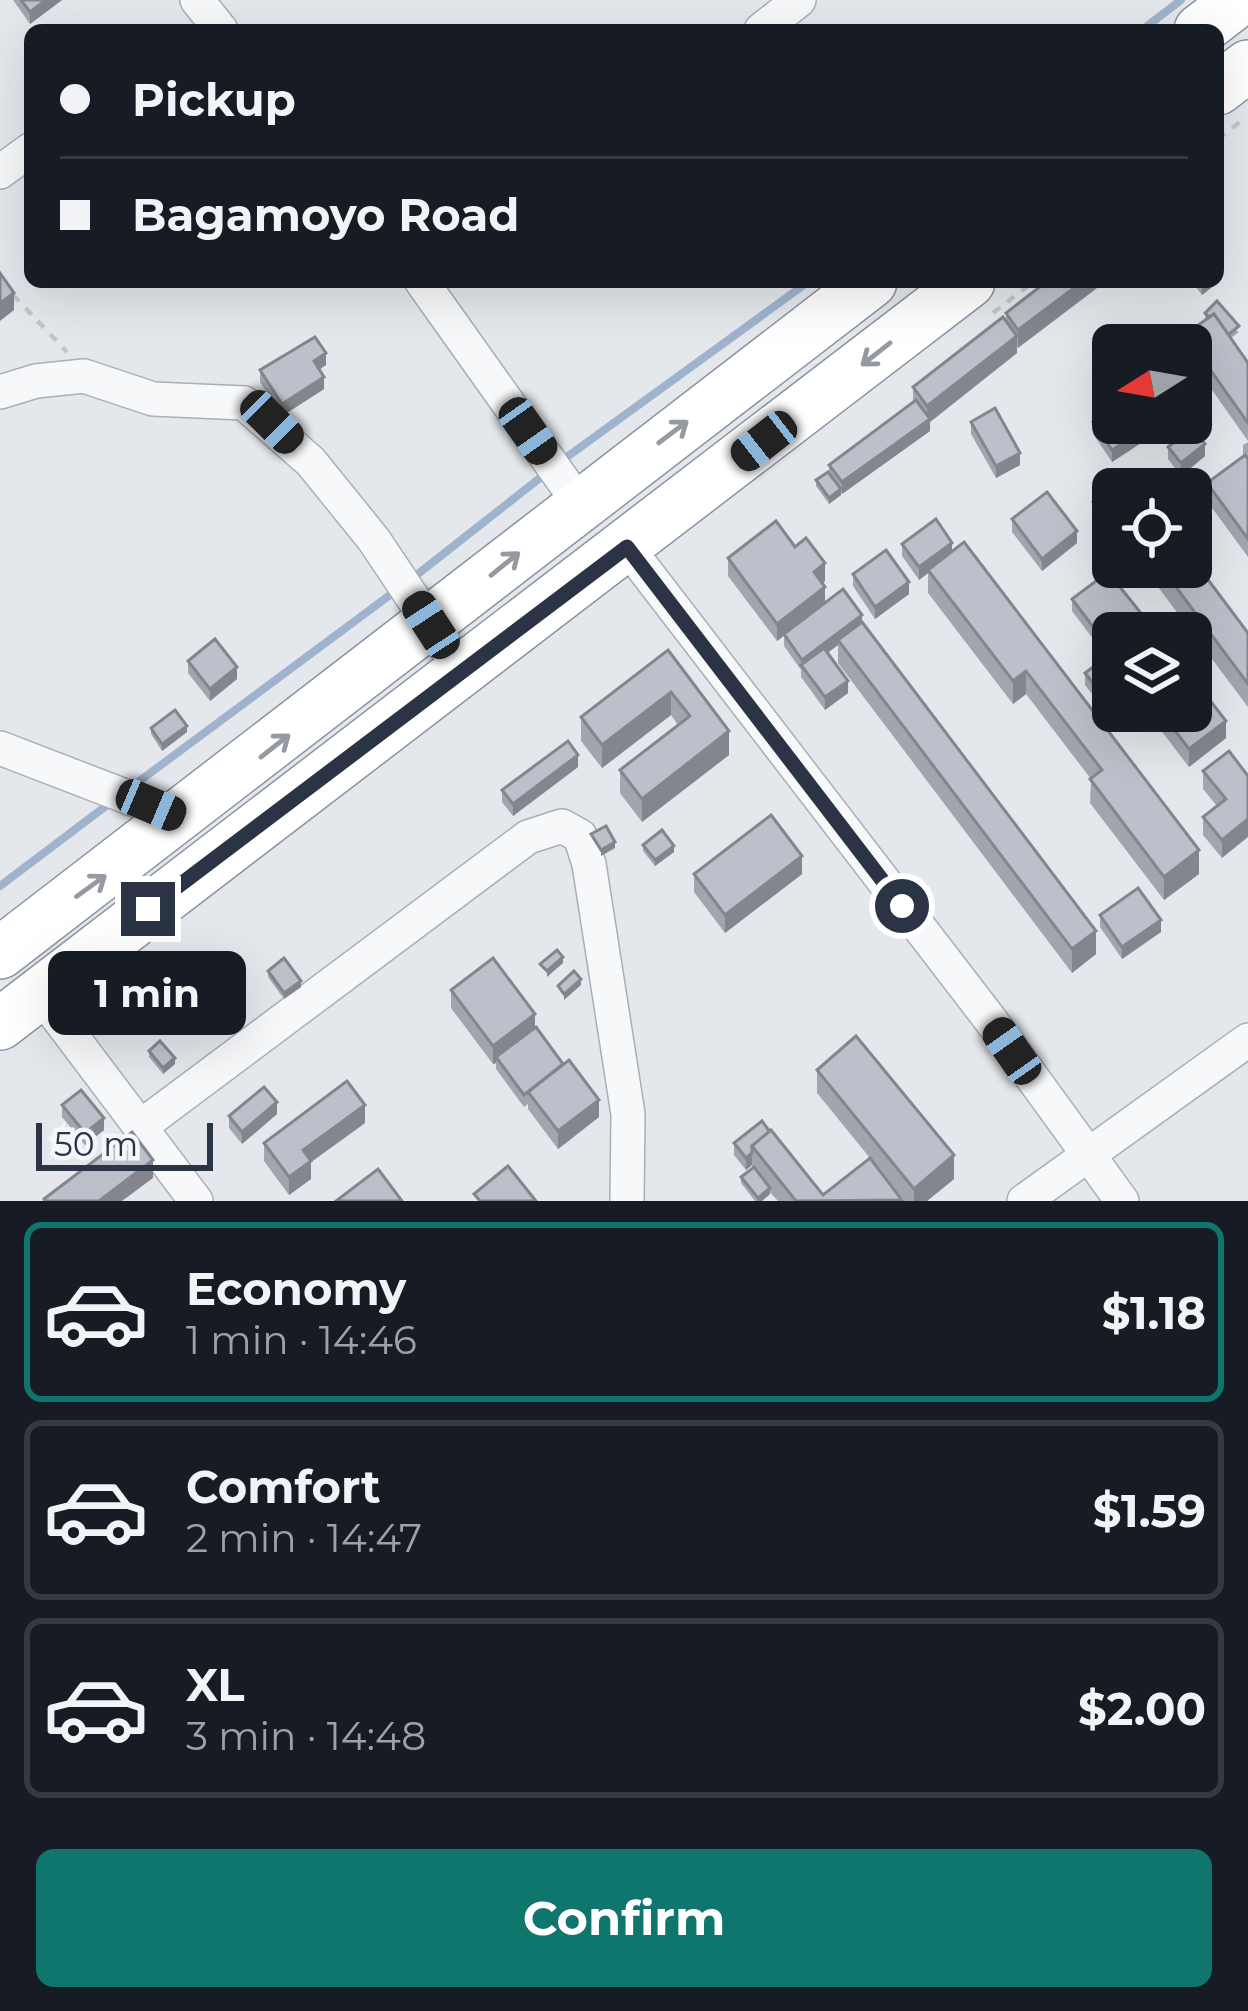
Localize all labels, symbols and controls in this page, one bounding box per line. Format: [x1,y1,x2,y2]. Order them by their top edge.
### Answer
text: Pickup [132,72,296,127]
text: Bagamoyo Road [132,187,519,242]
north arrow [1092,324,1212,444]
map controls [1092,324,1212,732]
one-way arrow [861,340,893,366]
car [234,384,310,460]
car [493,391,563,471]
car [725,405,803,477]
one-way arrow [656,420,688,446]
button: locate [1092,468,1212,588]
one-way arrow [489,551,520,578]
car [396,585,466,665]
button: layers [1092,612,1212,732]
one-way arrow [258,733,290,760]
car [111,774,191,836]
one-way arrow [74,873,107,899]
route start [875,879,929,933]
route end [121,882,175,936]
callout: 1 min [49,951,247,1035]
text: 1 min [94,969,200,1017]
car [977,1011,1047,1091]
scale bar [36,1117,213,1170]
text: 50 m [54,1124,138,1164]
icon: car [42,1258,150,1366]
text: Economy [186,1261,406,1316]
text: $1.18 [1102,1285,1206,1340]
text: 1 min · 14:46 [186,1316,417,1364]
icon: car [42,1456,150,1564]
text: Comfort [186,1459,381,1514]
text: $1.59 [1093,1483,1206,1538]
text: 2 min · 14:47 [186,1514,422,1562]
icon: car [42,1654,150,1762]
text: XL [186,1657,244,1712]
text: $2.00 [1078,1681,1206,1736]
text: 3 min · 14:48 [186,1712,426,1760]
button: Confirm [36,1849,1212,1987]

